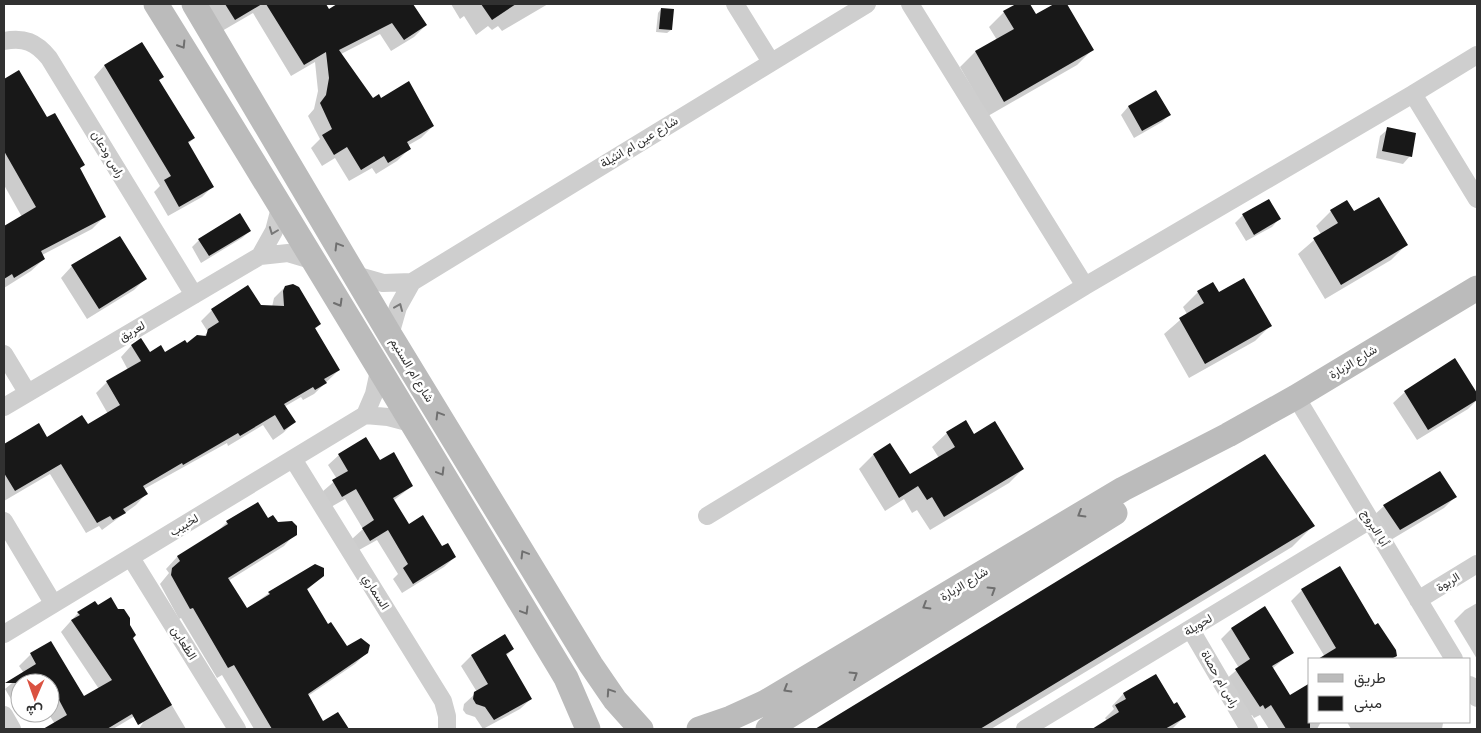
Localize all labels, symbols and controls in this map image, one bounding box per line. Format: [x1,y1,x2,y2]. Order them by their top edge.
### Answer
one-way arrow [175,40,185,49]
street label: شارع عين ام انثيلة [598,113,681,172]
street label: راس ودعان [88,128,127,180]
one-way arrow [269,226,279,235]
one-way arrow [334,243,344,252]
one-way arrow [333,298,343,307]
one-way arrow [392,303,403,312]
street label: لعريق [116,318,148,345]
street label: شارع ام السنيم [386,335,437,406]
street label: شارع الزبارة [1327,342,1380,383]
one-way arrow [436,412,446,421]
one-way arrow [435,467,445,476]
one-way arrow [1077,507,1086,517]
street label: أبا البروج [1357,507,1392,550]
street label: لخبيب [167,511,201,539]
one-way arrow [520,551,530,560]
street label: شارع الزبارة [938,564,991,605]
street label: الربوة [1434,569,1463,595]
street label: السماري [357,572,392,614]
one-way arrow [986,586,995,596]
one-way arrow [923,600,932,610]
one-way arrow [519,606,529,615]
street label: لحويلة [1181,611,1215,640]
street label: الظعاين [167,624,200,663]
street label: راس ام حصاة [1197,648,1242,710]
legend [1308,658,1471,723]
text: طريق [1354,669,1386,688]
one-way arrow [848,672,857,682]
north arrow [10,673,60,723]
one-way arrow [783,683,792,693]
one-way arrow [606,689,616,698]
text: مبنى [1354,694,1382,713]
text: ش [26,702,43,719]

